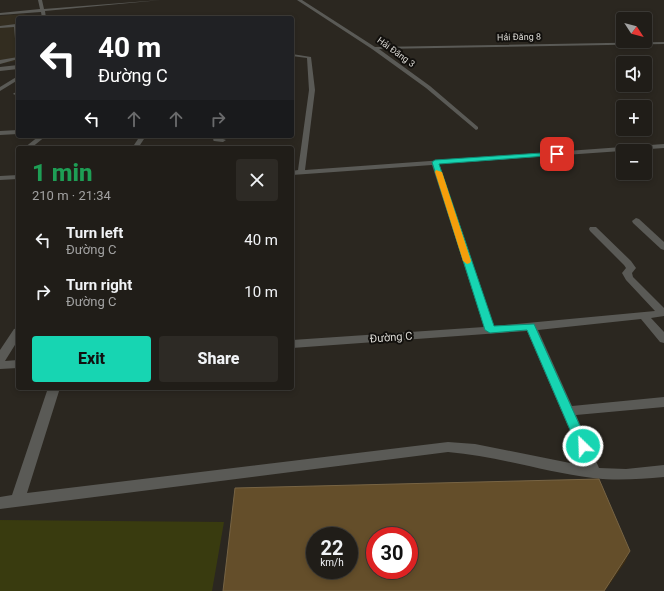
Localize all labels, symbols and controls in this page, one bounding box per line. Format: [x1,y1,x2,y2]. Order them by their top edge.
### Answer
north arrow [616,12,652,48]
map controls [616,12,652,180]
text: 40 m [98,31,161,64]
icon: left [32,32,84,84]
street label: Hải Đăng 8 [497,32,541,42]
street label: Hải Đăng 3 [375,35,417,69]
button: sound [616,56,652,92]
text: Đường C [98,65,168,86]
button: + [616,100,652,136]
icon: left [81,108,103,130]
icon: ahead [123,108,145,130]
icon: ahead [165,108,187,130]
icon: right [207,108,229,130]
pin [540,137,574,171]
icon: arrive [546,143,568,165]
button: − [616,144,652,180]
text: 1 min [32,159,93,187]
button: close [236,159,278,201]
text: 210 m · 21:34 [32,188,111,203]
text: Turn left [66,224,123,242]
icon: left [32,229,54,251]
text: 40 m [244,231,278,249]
text: Đường C [66,242,116,257]
text: Turn right [66,276,132,294]
icon: right [32,281,54,303]
text: 10 m [244,283,278,301]
text: Đường C [66,294,116,309]
street label: Đường C [369,330,413,345]
button: Exit [32,336,151,382]
button: Share [159,336,278,382]
position arrow [562,425,604,467]
speed limit sign: 30 [366,527,418,579]
text: 22 [321,536,343,560]
text: km/h [320,557,344,568]

